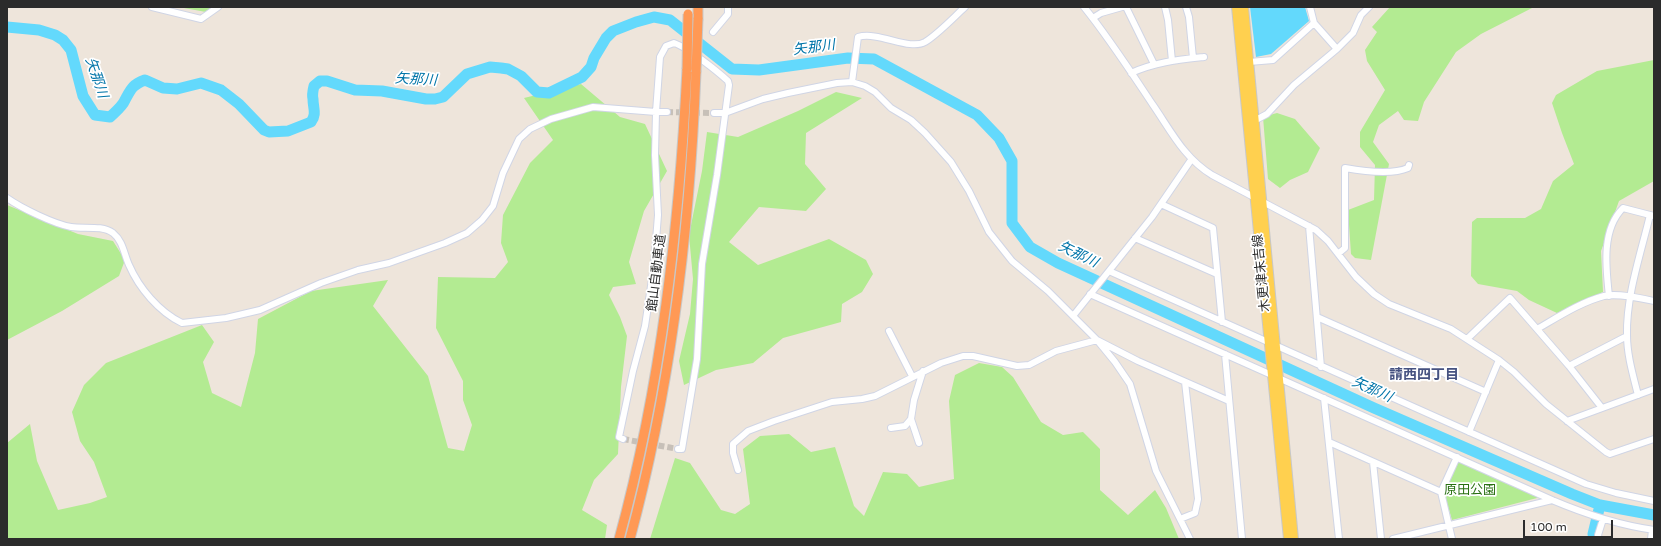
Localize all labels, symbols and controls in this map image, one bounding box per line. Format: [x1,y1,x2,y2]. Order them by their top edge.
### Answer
water label: 矢那川 [792,37,836,59]
water label: 矢那川 [81,55,111,101]
water label: 矢那川 [395,71,437,89]
street label: 館山自動車道 [645,233,669,313]
street label: 木更津末吉線 [1250,233,1274,313]
water label: 矢那川 [1055,238,1101,272]
district label: 請西四丁目 [1389,367,1459,383]
water label: 矢那川 [1349,374,1395,406]
park label: 原田公園 [1444,483,1496,499]
scale bar [1525,512,1615,538]
text: 100 m [1530,520,1567,534]

